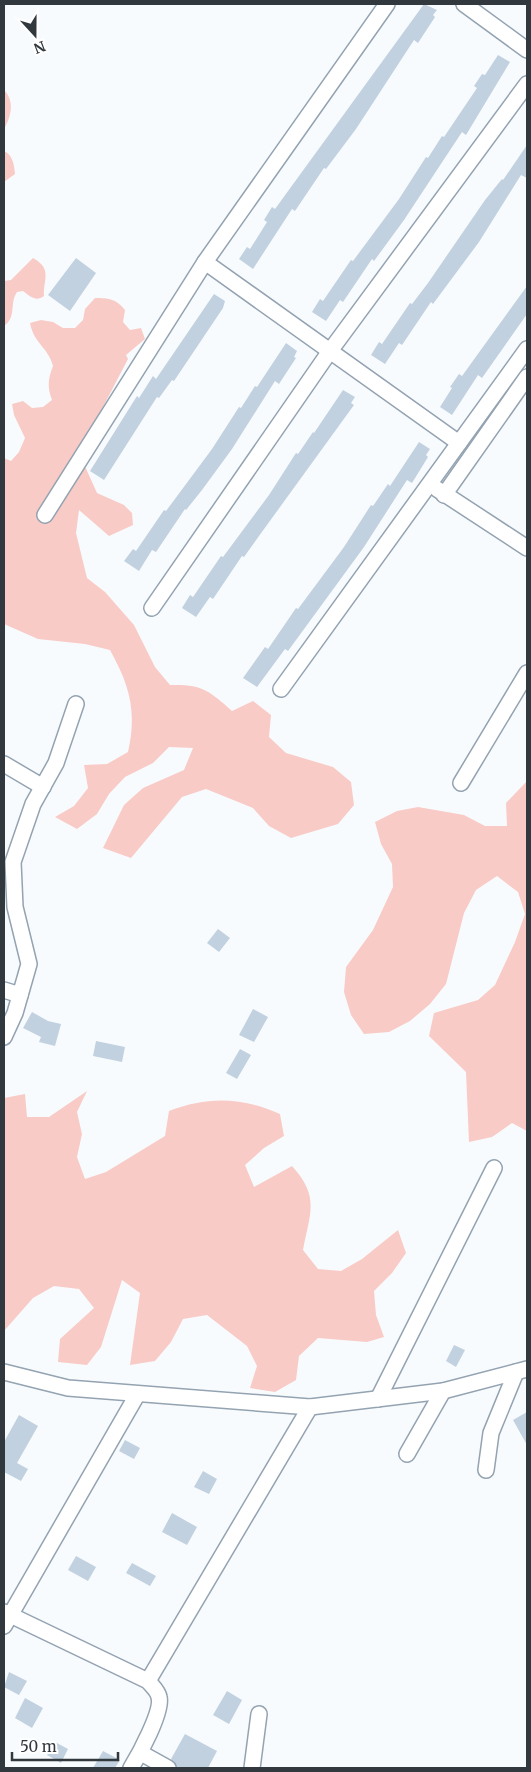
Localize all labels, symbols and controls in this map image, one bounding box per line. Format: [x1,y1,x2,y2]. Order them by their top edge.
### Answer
north arrow [10,10,60,60]
text: N [31,37,48,58]
scale bar [12,1730,119,1762]
text: 50 m [20,1737,57,1756]

